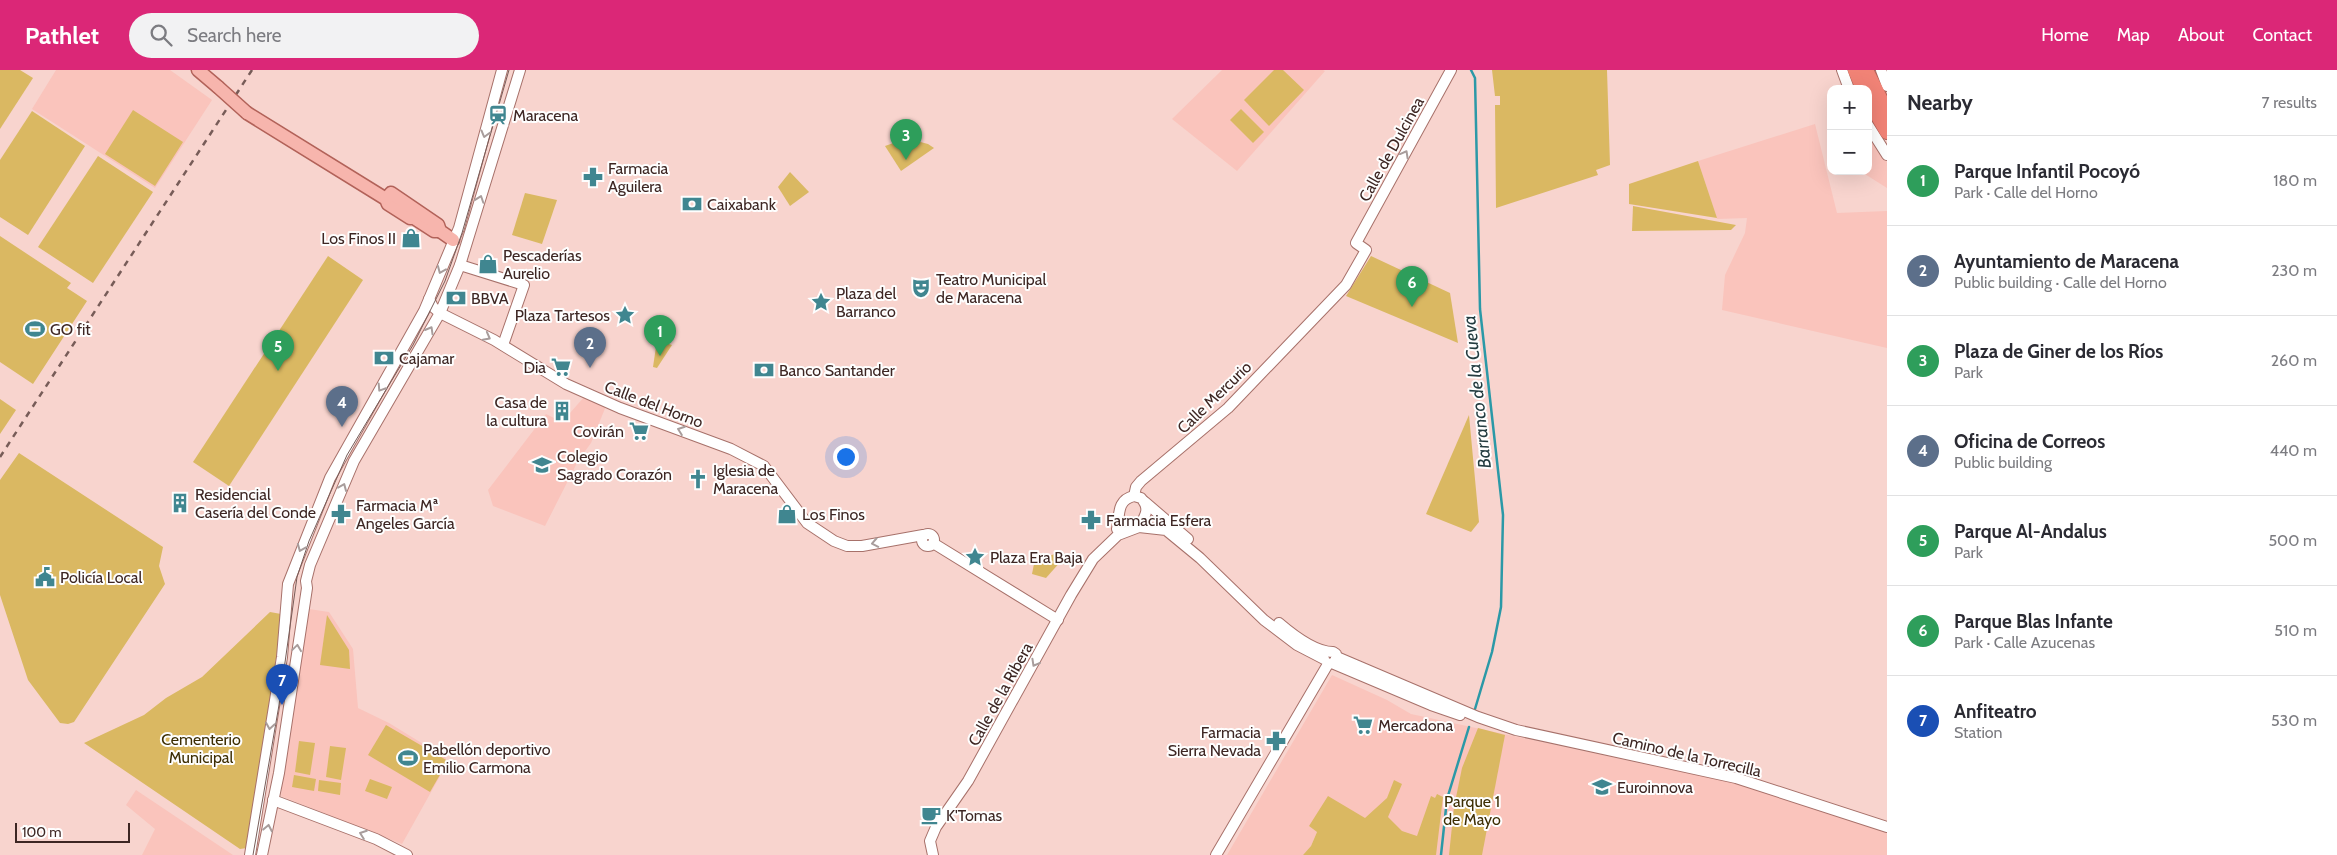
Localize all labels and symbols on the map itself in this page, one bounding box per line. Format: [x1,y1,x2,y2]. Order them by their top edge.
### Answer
street label: Calle de Dulcinea [1355,93,1428,205]
station icon: Maracena [487,104,509,126]
place label: Maracena [513,106,578,125]
pin: 3 [890,119,922,160]
one-way arrow [480,129,490,137]
one-way arrow [1399,150,1409,159]
place label: Farmacia Aguilera [608,159,669,196]
pharmacy icon: Farmacia Aguilera [582,166,604,188]
bank icon: Caixabank [681,193,703,215]
one-way arrow [474,195,484,204]
place label: Caixabank [707,195,777,214]
shop icon: Los Finos II [400,227,422,249]
place label: Los Finos II [321,229,396,248]
place label: Pescaderías Aurelio [503,246,582,283]
shop icon: Pescaderías Aurelio [477,253,499,275]
one-way arrow [437,265,448,274]
pin: 6 [1396,266,1428,307]
place label: Teatro Municipal de Maracena [936,270,1046,307]
theatre icon: Teatro Municipal de Maracena [910,277,932,299]
place label: Plaza del Barranco [836,284,896,321]
bank icon: BBVA [445,287,467,309]
place label: BBVA [471,289,509,308]
place icon: Plaza del Barranco [810,291,832,313]
place icon: Plaza Tartesos [614,304,636,326]
place label: Plaza Tartesos [515,306,610,325]
water label: Barranco de la Cueva [1458,314,1496,470]
pin: 1 [644,315,676,356]
sports icon: GO fit [24,318,46,340]
place label: GO fit [50,320,91,339]
one-way arrow [424,326,434,335]
pin: 2 [574,327,606,368]
pin: 5 [262,330,294,371]
one-way arrow [482,331,491,341]
bank icon: Cajamar [373,347,395,369]
place label: Cajamar [399,349,455,368]
supermarket icon: Dia [550,356,572,378]
street label: Calle Mercurio [1173,357,1255,437]
place label: Dia [523,358,546,377]
bank icon: Banco Santander [753,359,775,381]
place label: Banco Santander [779,361,896,380]
street label: Calle del Horno [602,377,706,432]
one-way arrow [378,382,387,391]
pin: 4 [326,386,358,427]
place label: Casa de la cultura [486,393,547,430]
building icon: Casa de la cultura [551,400,573,422]
supermarket icon: Covirán [628,420,650,442]
place label: Covirán [573,422,624,441]
one-way arrow [677,426,686,436]
your location [833,444,859,470]
place label: Colegio Sagrado Corazón [557,447,672,484]
school or university icon: Colegio Sagrado Corazón [531,454,553,476]
place label: Iglesia de Maracena [713,461,778,498]
church icon: Iglesia de Maracena [687,468,709,490]
one-way arrow [337,483,347,492]
place label: Residencial Casería del Conde [195,485,316,522]
building icon: Residencial Casería del Conde [169,492,191,514]
place label: Farmacia Mª Angeles García [356,496,455,533]
pharmacy icon: Farmacia Mª Angeles García [330,503,352,525]
shop icon: Los Finos [776,503,798,525]
place label: Los Finos [802,505,865,524]
pharmacy icon: Farmacia Esfera [1080,509,1102,531]
place label: Farmacia Esfera [1106,511,1212,530]
one-way arrow [871,538,879,548]
one-way arrow [296,543,307,552]
place icon: Plaza Era Baja [964,546,986,568]
place label: Plaza Era Baja [990,548,1083,567]
public building icon: Policía Local [34,566,56,588]
place label: Policía Local [60,568,142,587]
street label: Calle de la Ribera [964,639,1037,749]
one-way arrow [291,644,302,652]
one-way arrow [1031,657,1041,666]
pin: 7 [266,664,298,705]
supermarket icon: Mercadona [1352,714,1374,736]
place label: Mercadona [1378,716,1453,735]
one-way arrow [265,722,275,731]
place label: Farmacia Sierra Nevada [1168,723,1261,760]
street label: Camino de la Torrecilla [1611,728,1763,781]
park label: Cementerio Municipal [161,730,241,767]
pharmacy icon: Farmacia Sierra Nevada [1265,730,1287,752]
place label: Pabellón deportivo Emilio Carmona [423,740,551,777]
sports icon: Pabellón deportivo Emilio Carmona [397,747,419,769]
school or university icon: Euroinnova [1591,776,1613,798]
place label: Euroinnova [1617,778,1693,797]
park label: Parque 1 de Mayo [1443,792,1501,829]
cafe icon: K'Tomas [920,804,942,826]
place label: K'Tomas [946,806,1003,825]
scale bar [15,820,130,843]
one-way arrow [262,823,272,832]
one-way arrow [360,830,368,840]

